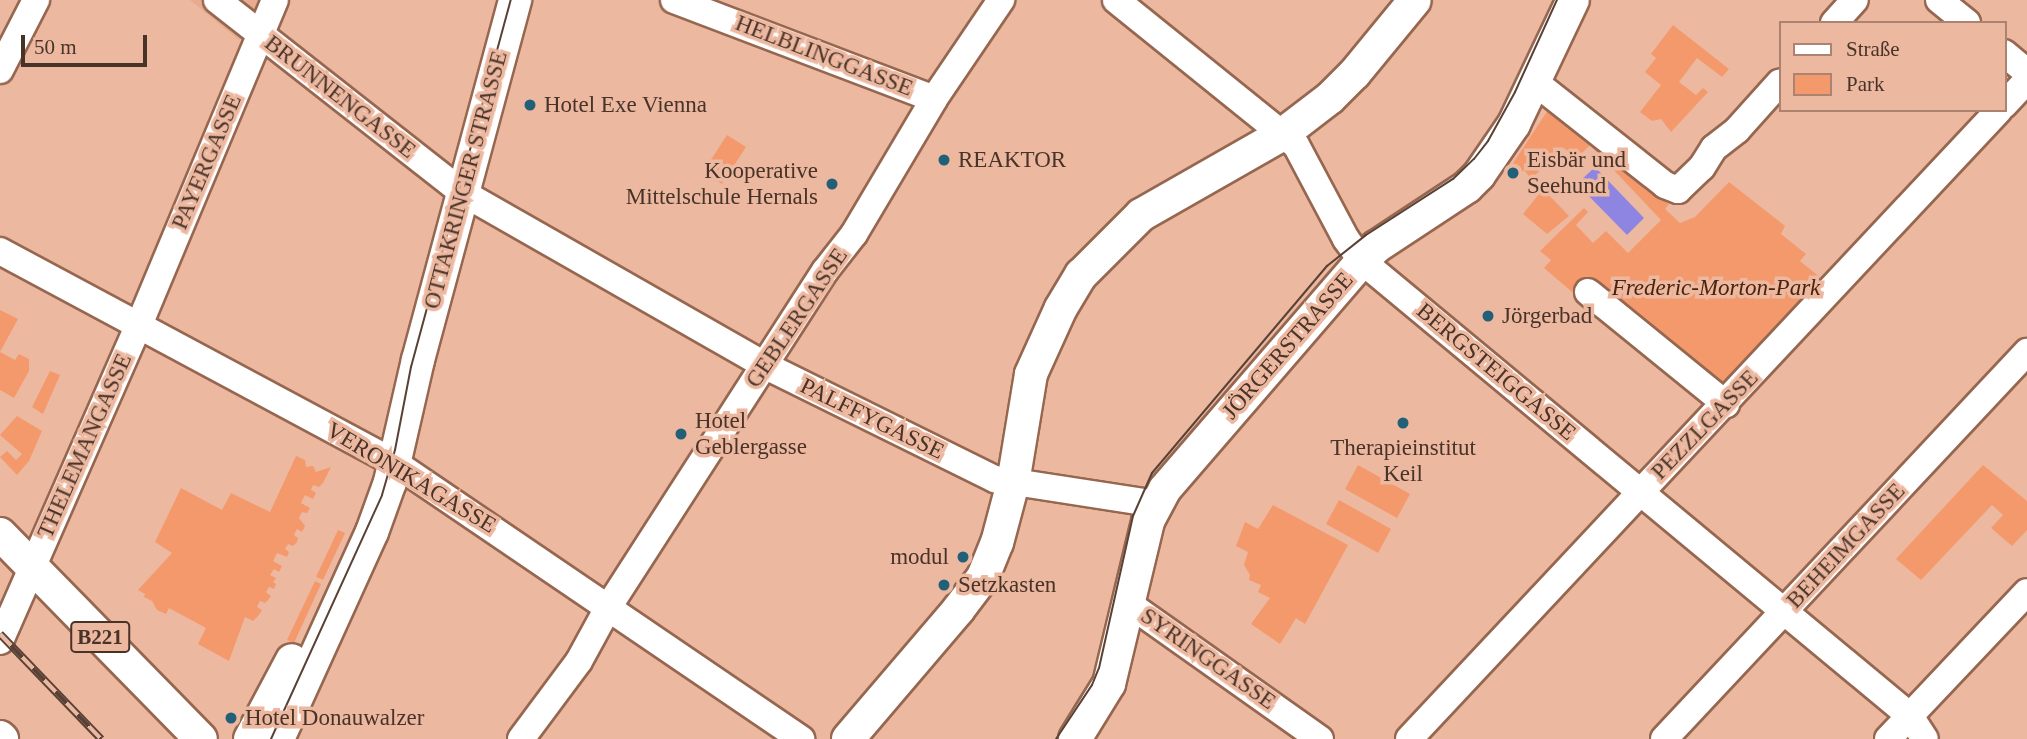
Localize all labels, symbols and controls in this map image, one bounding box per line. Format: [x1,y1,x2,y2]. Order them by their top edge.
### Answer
street label: HELBLINGGASSE [731,9,917,103]
scale bar [24,21,150,65]
legend [1778,21,2006,112]
street label: BRUNNENGASSE [259,29,421,165]
text: 50 m [34,35,77,59]
text: Straße [1846,37,1900,61]
street label: OTTAKRINGER STRASSE [418,48,514,312]
text: Park [1846,72,1885,96]
street label: PAYERGASSE [166,90,248,234]
place label: Hotel Exe Vienna [544,91,707,119]
marker: Hotel Exe Vienna [522,97,538,113]
place label: REAKTOR [958,146,1066,174]
place label: Eisbär und Seehund [1527,146,1626,200]
marker: REAKTOR [936,152,952,168]
place label: Kooperative Mittelschule Hernals [626,157,818,211]
marker: Eisbär und Seehund [1505,165,1521,181]
marker: Kooperative Mittelschule Hernals [824,176,840,192]
street label: GEBLERGASSE [740,243,854,393]
street label: JÖRGERSTRASSE [1217,267,1359,425]
park label: Frederic-Morton-Park [1612,274,1820,302]
street label: BERGSTEIGGASSE [1411,297,1581,447]
place label: Jörgerbad [1502,302,1592,330]
marker: Jörgerbad [1480,308,1496,324]
street label: THELEMANGASSE [32,349,138,543]
street label: PEZZLGASSE [1646,364,1764,486]
street label: PALFFYGASSE [796,372,948,466]
place label: Hotel Geblergasse [695,407,807,461]
marker: Therapieinstitut Keil [1395,415,1411,431]
street label: VERONIKAGASSE [321,416,501,540]
marker: Hotel Geblergasse [673,426,689,442]
place label: Therapieinstitut Keil [1330,434,1476,488]
street label: BEHEIMGASSE [1781,478,1911,614]
place label: modul [890,543,949,571]
marker: modul [955,549,971,565]
place label: Setzkasten [958,571,1056,599]
marker: Setzkasten [936,577,952,593]
street label: SYRINGGASSE [1135,602,1281,716]
road number: B221 [68,620,132,654]
place label: Hotel Donauwalzer [245,704,424,732]
marker: Hotel Donauwalzer [223,710,239,726]

